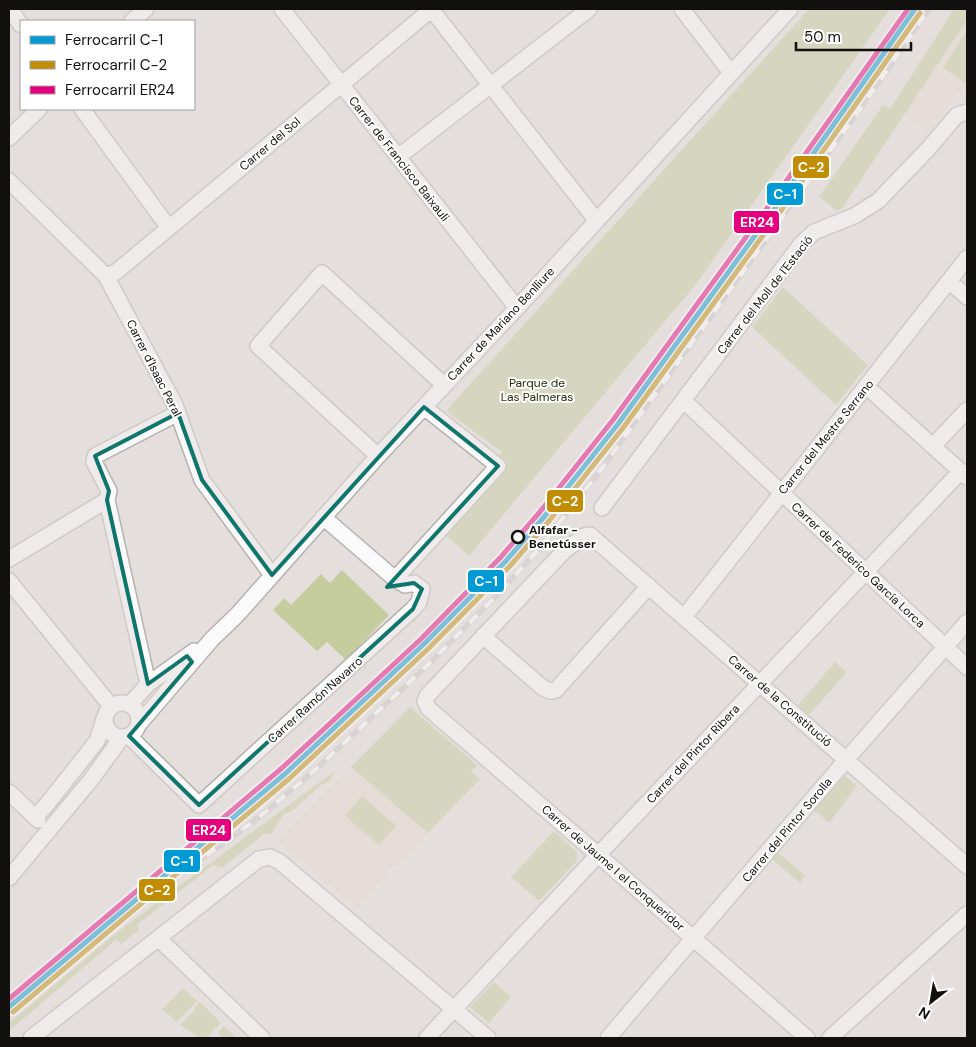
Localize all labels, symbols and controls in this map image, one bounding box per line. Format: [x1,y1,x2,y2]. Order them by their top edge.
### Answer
legend [20,20,195,110]
scale bar [796,20,911,52]
text: 50 m [804,27,841,47]
text: Ferrocarril C-1 [65,30,163,50]
text: Ferrocarril C-2 [65,55,167,75]
text: Ferrocarril ER24 [65,80,175,100]
street label: Carrer de Francisco Baixauli [345,93,453,225]
street label: Carrer del Sol [236,114,304,174]
line badge: C-2 [792,155,830,179]
text: C-2 [798,158,824,176]
line badge: C-1 [766,182,804,206]
text: C-1 [773,185,797,203]
line badge: ER24 [733,210,780,234]
text: ER24 [740,213,774,231]
street label: Carrer del Moll de l'Estació [713,232,817,358]
street label: Carrer de Mariano Benlliure [444,263,558,384]
street label: Carrer d'Isaac Peral [123,317,185,419]
park label: Parque de Las Palmeras [501,375,573,405]
street label: Carrer del Mestre Serrano [775,376,877,498]
line badge: C-2 [546,489,584,513]
text: C-2 [552,492,578,510]
street label: Carrer de Federico García Lorca [788,499,928,631]
place label: Alfafar - Benetússer [529,522,596,552]
marker: Alfafar - Benetússer [511,530,525,544]
line badge: C-1 [467,569,505,593]
text: C-1 [474,572,498,590]
street label: Carrer de la Constitució [725,651,835,751]
street label: Carrer Ramón Navarro [264,653,366,747]
street label: Carrer del Pintor Ribera [643,701,743,807]
street label: Carrer del Pintor Sorolla [739,774,835,886]
street label: Carrer de Jaume I el Conqueridor [538,801,688,935]
line badge: ER24 [185,818,232,842]
text: ER24 [192,821,226,839]
line badge: C-1 [163,849,201,873]
text: C-1 [170,852,194,870]
line badge: C-2 [138,878,176,902]
text: C-2 [144,881,170,899]
north arrow [906,977,956,1027]
text: N [915,1003,933,1023]

